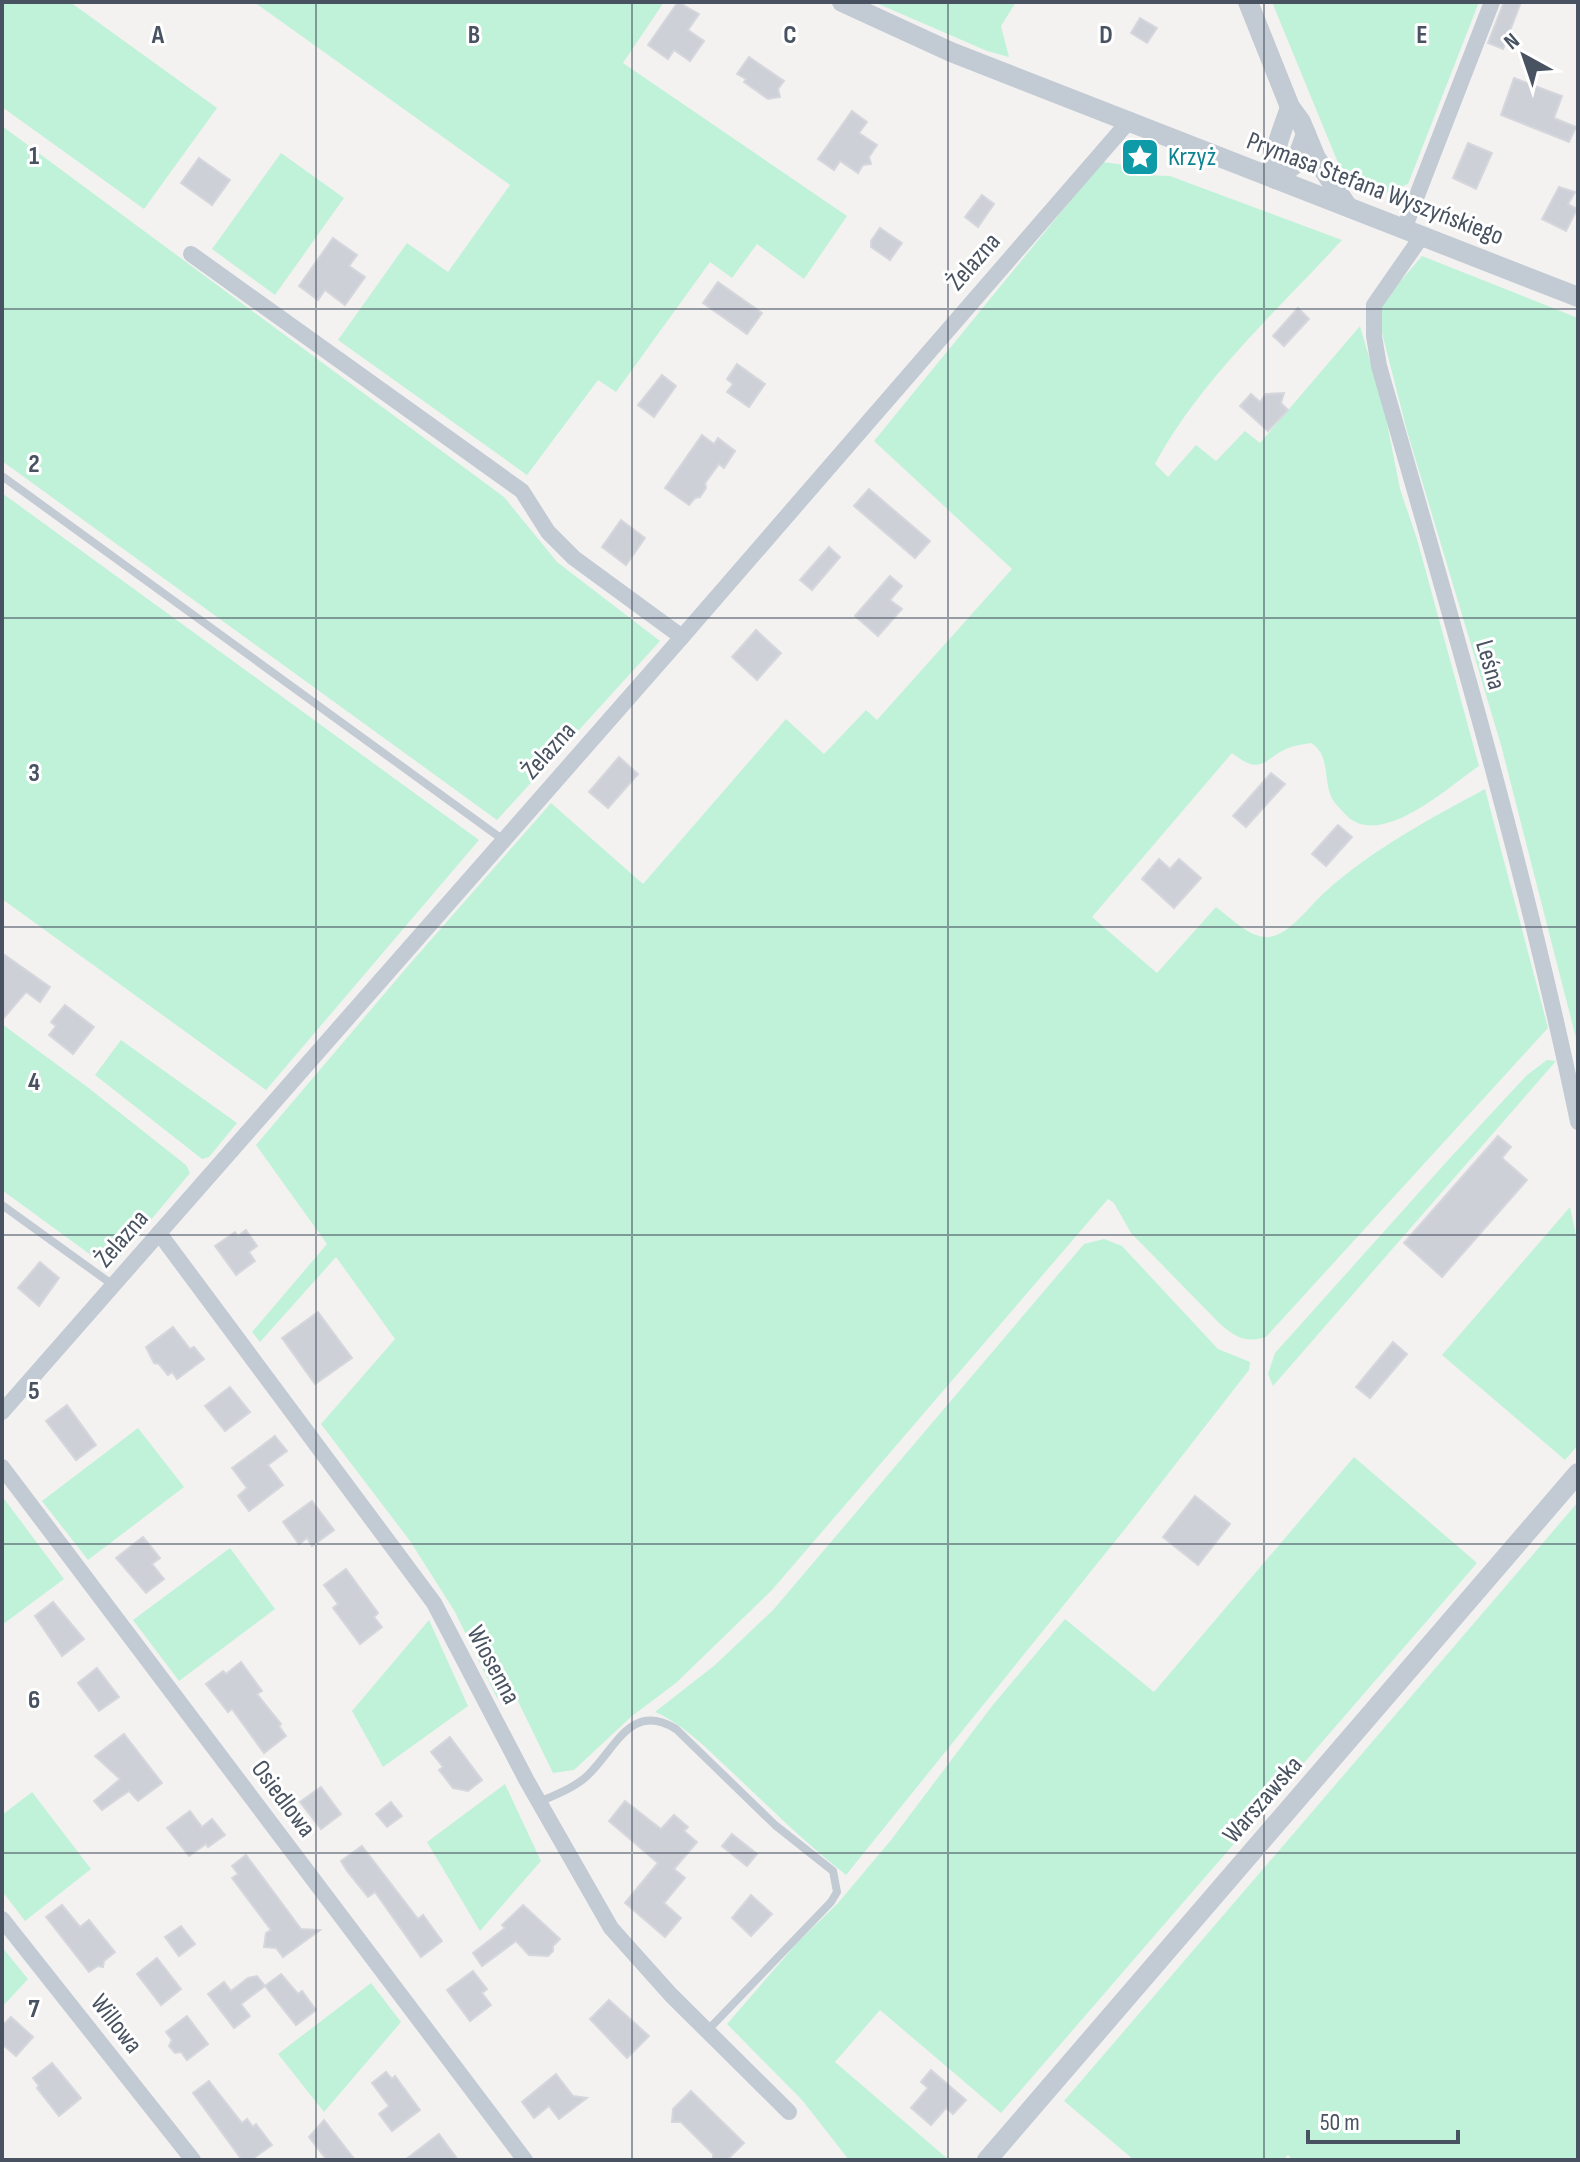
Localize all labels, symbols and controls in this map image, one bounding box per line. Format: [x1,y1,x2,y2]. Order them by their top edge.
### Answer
north arrow [1484,16,1564,96]
text: A [151,20,165,51]
text: B [468,20,480,51]
text: C [783,20,797,51]
text: D [1099,20,1113,51]
text: E [1416,20,1428,51]
text: N [1499,28,1525,56]
street label: Prymasa Stefana Wyszyńskiego [1242,126,1508,252]
place icon: Krzyż [1119,136,1161,178]
text: 1 [29,141,39,172]
place label: Krzyż [1168,142,1216,173]
street label: Żelazna [941,227,1007,297]
text: 2 [28,449,40,480]
street label: Leśna [1468,637,1512,693]
street label: Żelazna [515,716,583,786]
text: 3 [28,758,40,789]
text: 4 [28,1067,40,1098]
street label: Żelazna [89,1204,155,1274]
text: 5 [28,1376,40,1407]
street label: Wiosenna [459,1620,527,1710]
text: 6 [28,1685,40,1716]
street label: Warszawska [1217,1750,1309,1850]
street label: Osiedlowa [244,1755,322,1843]
street label: Willowa [83,1988,149,2060]
text: 7 [28,1994,40,2025]
scale bar [1308,2094,1458,2144]
text: 50 m [1320,2108,1360,2137]

